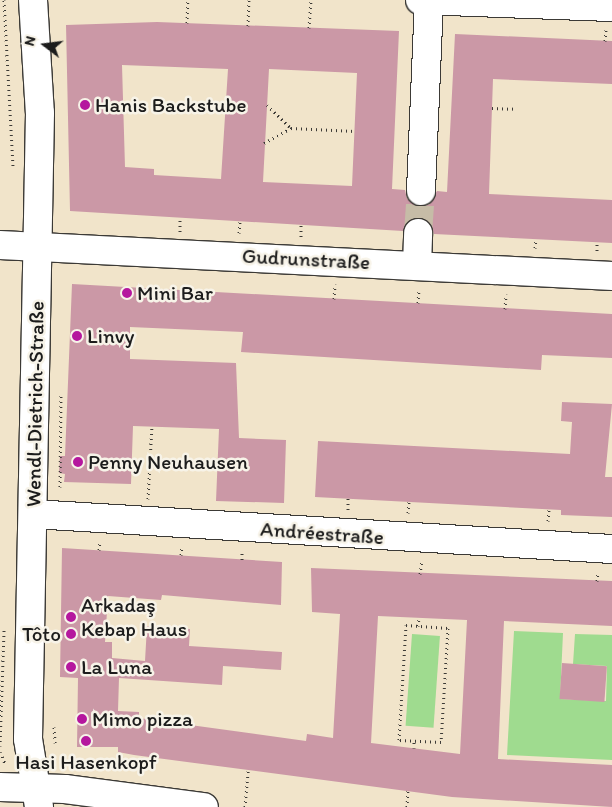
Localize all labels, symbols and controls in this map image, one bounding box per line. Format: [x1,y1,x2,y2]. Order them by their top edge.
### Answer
north arrow [20,20,70,70]
text: N [21,34,39,48]
place label: Hanis Backstube [95,92,247,118]
marker: Hanis Backstube [79,99,91,111]
street label: Gudrunstraße [241,243,371,275]
place label: Mini Bar [137,280,214,306]
marker: Mini Bar [121,287,133,299]
street label: Wendl-Dietrich-Straße [21,301,49,507]
place label: Linvy [87,323,135,349]
marker: Linvy [71,330,83,342]
place label: Penny Neuhausen [88,449,248,475]
marker: Penny Neuhausen [72,456,84,468]
street label: Andréestraße [259,516,385,550]
place label: Arkadaş Kebap Haus [81,592,187,642]
marker: Arkadaş Kebap Haus [65,611,77,623]
place label: Tôto [22,621,61,647]
marker: Tôto [65,628,77,640]
place label: La Luna [81,654,151,680]
marker: La Luna [65,661,77,673]
place label: Mimo pizza [92,706,193,732]
marker: Mimo pizza [76,713,88,725]
marker: Hasi Hasenkopf [80,735,92,747]
place label: Hasi Hasenkopf [15,749,157,775]

